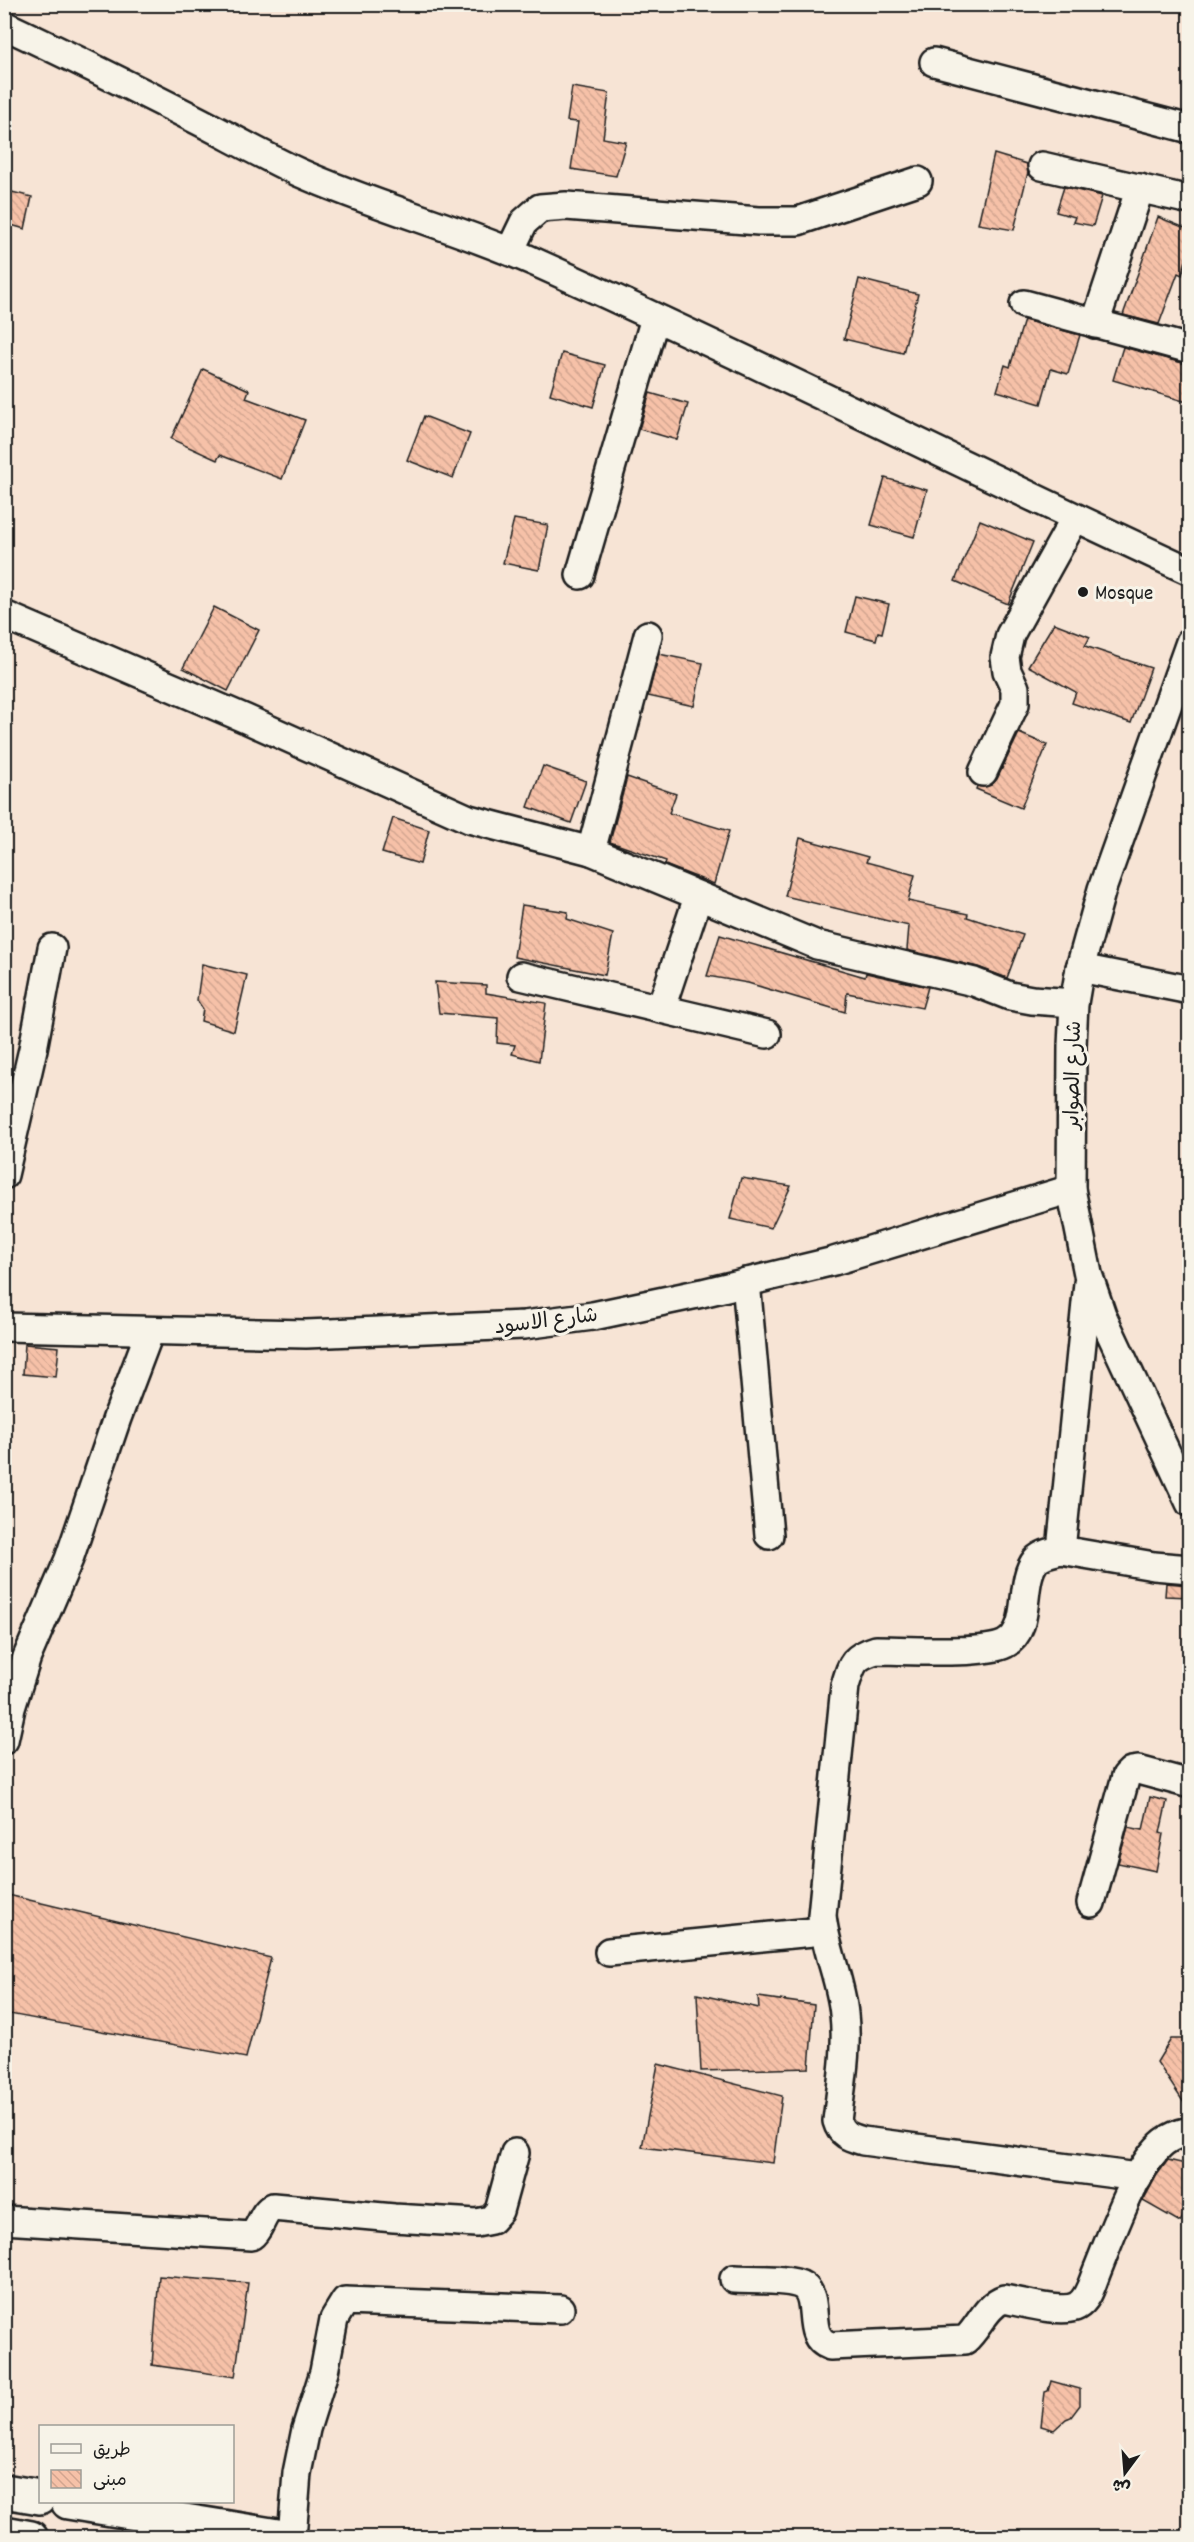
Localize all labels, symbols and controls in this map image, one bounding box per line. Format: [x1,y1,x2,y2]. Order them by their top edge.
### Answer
place label: Mosque [1095,580,1153,610]
marker: Mosque [1076,585,1090,599]
street label: شارع الصوابر [1059,1020,1091,1132]
street label: شارع الاسود [493,1302,600,1344]
legend [39,2425,234,2503]
text: طريق [93,2439,131,2464]
north arrow [1095,2443,1155,2503]
text: مبنى [93,2469,127,2494]
text: ش [1110,2472,1133,2498]

